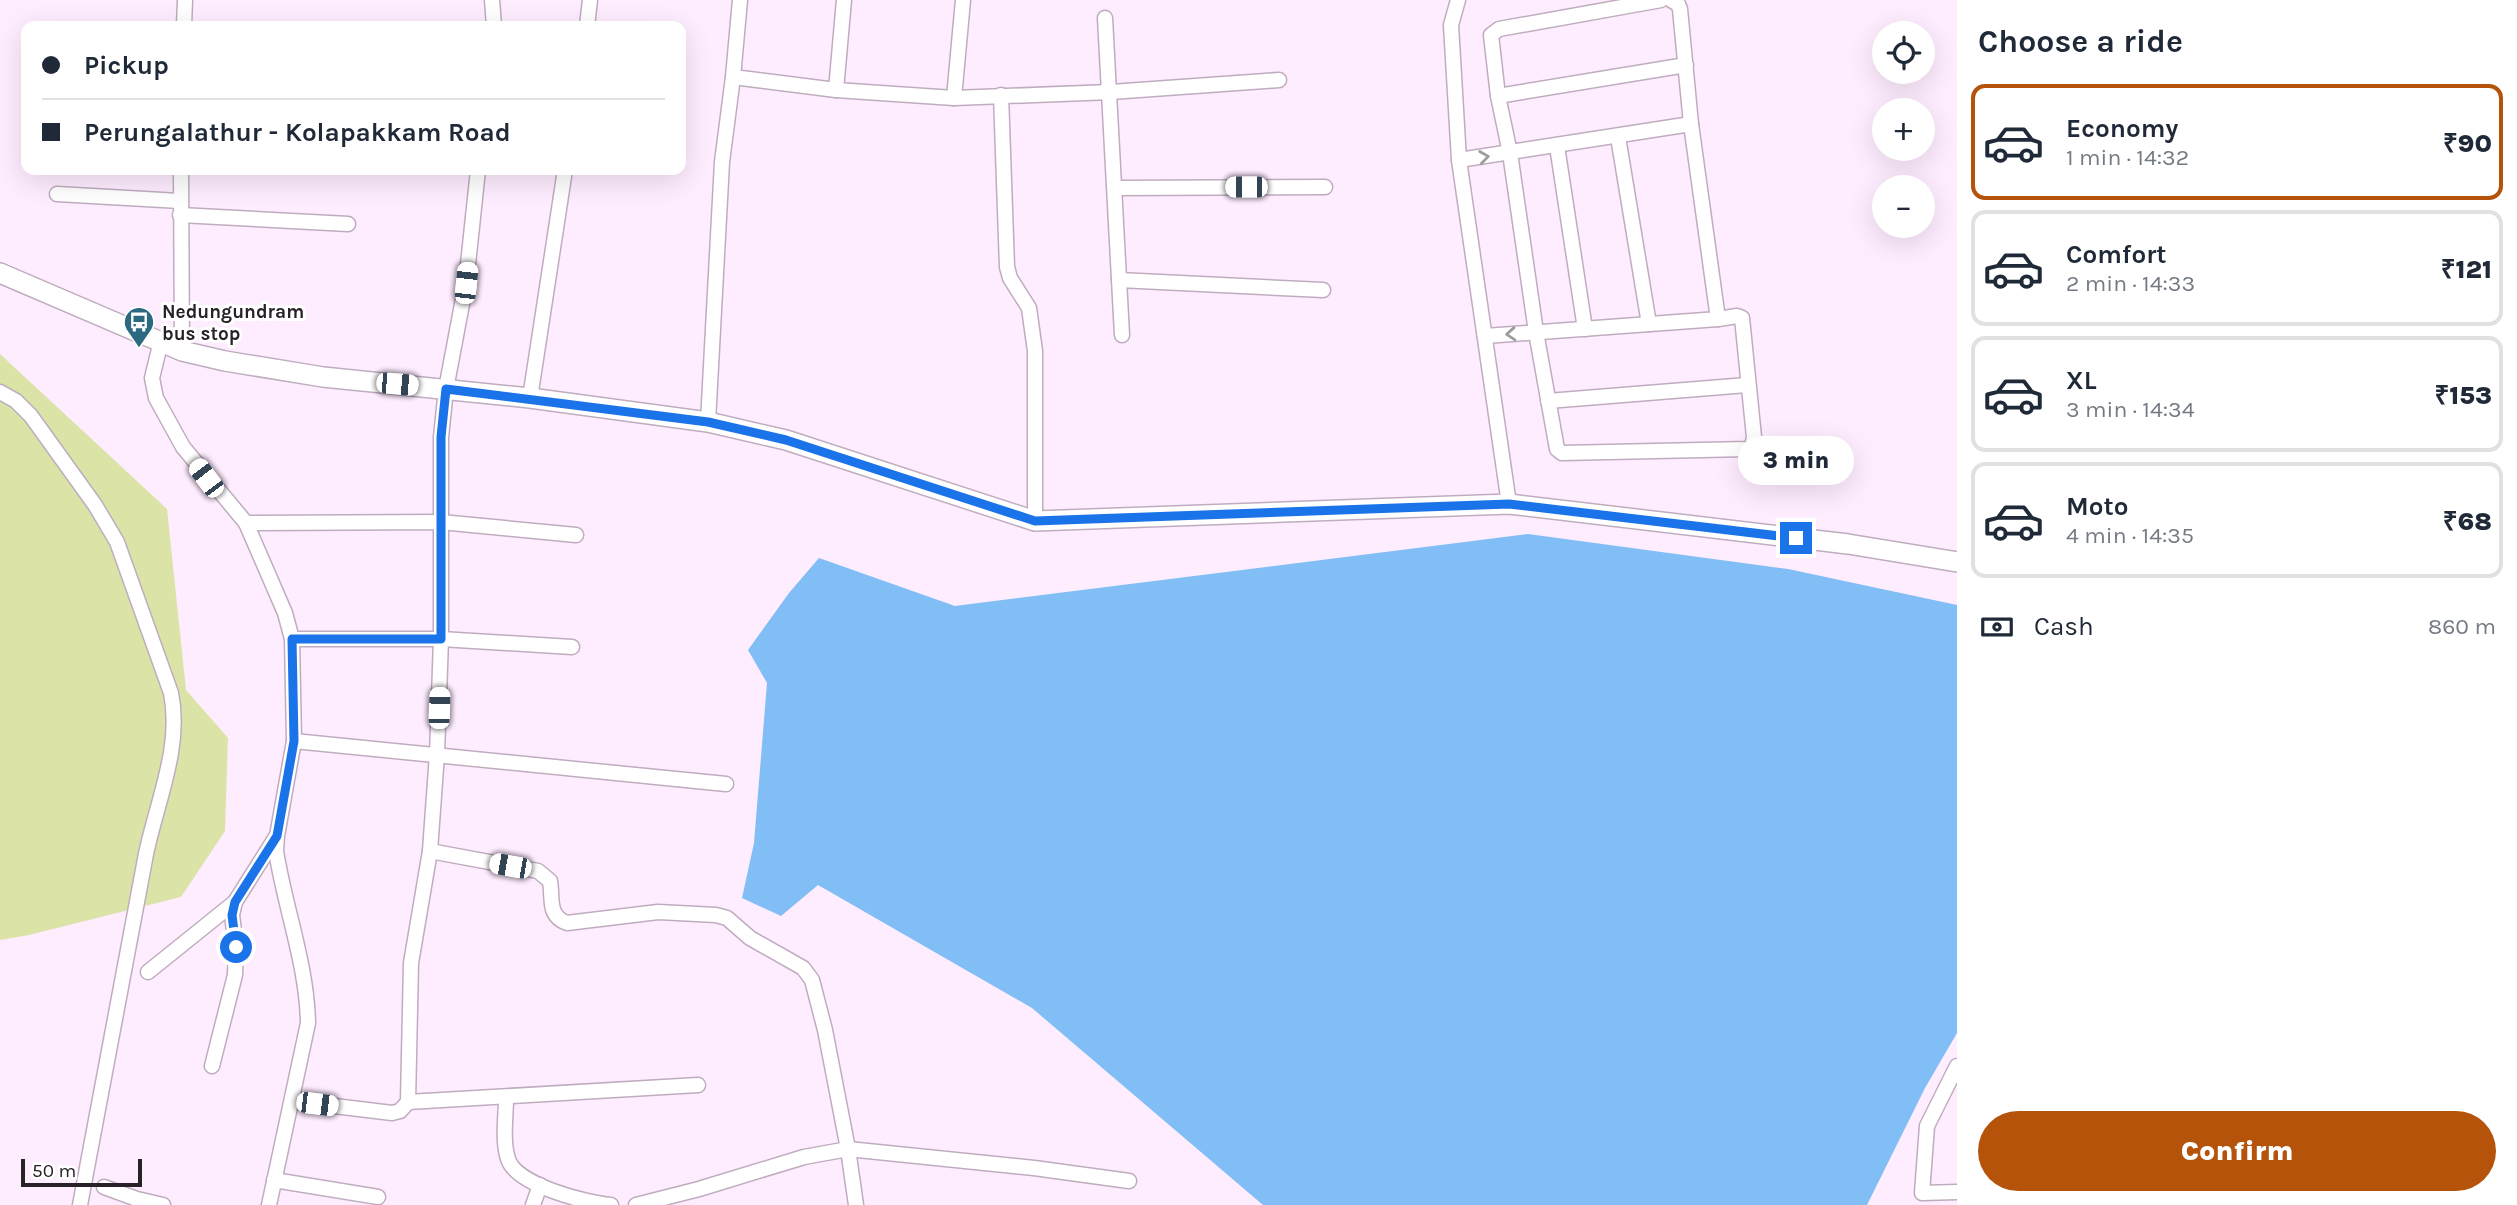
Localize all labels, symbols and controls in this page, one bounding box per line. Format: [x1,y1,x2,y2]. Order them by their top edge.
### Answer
map controls [1872,21,1935,238]
button: locate [1872,21,1935,84]
text: Choose a ride [1978,23,2183,60]
text: Pickup [84,50,169,81]
button: + [1872,98,1935,161]
icon: car [1982,111,2045,174]
text: Economy [2066,113,2178,144]
text: Perungalathur - Kolapakkam Road [84,117,511,148]
text: ₹90 [2443,128,2492,159]
text: 1 min · 14:32 [2066,144,2189,171]
one-way arrow [1479,149,1490,164]
button: − [1872,175,1935,238]
car [1226,177,1268,198]
icon: car [1982,237,2045,300]
text: Comfort [2066,239,2167,270]
text: ₹121 [2441,254,2492,285]
car [454,261,479,305]
text: 2 min · 14:33 [2066,270,2195,297]
place label: Nedungundram bus stop [162,301,304,345]
bus stop icon: Nedungundram bus stop [122,305,156,349]
one-way arrow [1505,326,1516,341]
icon: car [1982,363,2045,426]
text: XL [2066,365,2097,396]
car [376,372,419,396]
text: ₹153 [2435,380,2492,411]
text: 3 min · 14:34 [2066,396,2195,423]
callout: 3 min [1738,436,1854,486]
text: 3 min [1763,447,1829,474]
car [185,455,228,501]
icon: car [1982,489,2045,552]
text: Moto [2066,491,2128,522]
text: ₹68 [2443,506,2492,537]
route end [1780,522,1812,554]
text: 4 min · 14:35 [2066,522,2194,549]
icon: cash [1978,608,2016,646]
text: Cash [2034,611,2094,642]
text: 860 m [2428,613,2496,640]
car [428,687,451,729]
car [488,852,533,880]
route start [220,931,252,963]
car [295,1091,340,1117]
button: Confirm [1978,1111,2496,1191]
scale bar [21,1156,142,1188]
text: 50 m [32,1160,76,1182]

